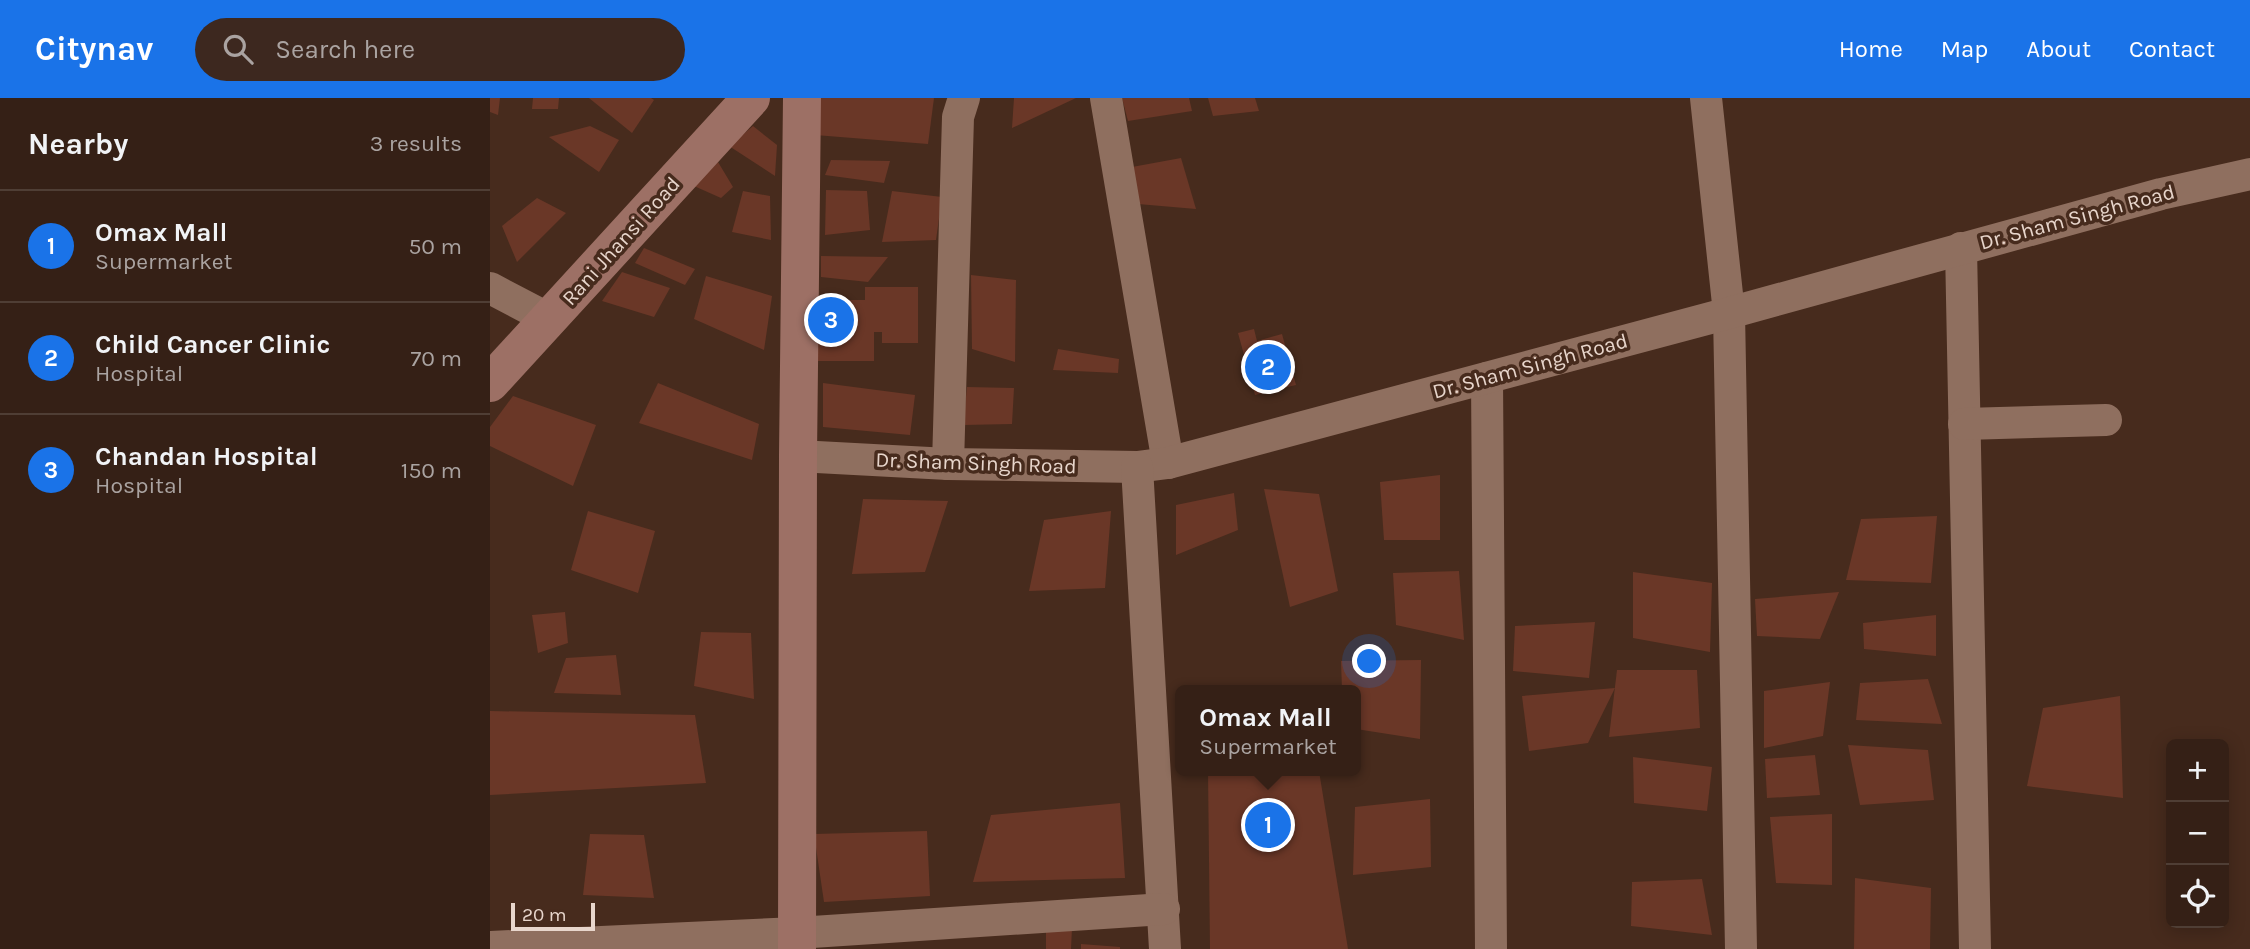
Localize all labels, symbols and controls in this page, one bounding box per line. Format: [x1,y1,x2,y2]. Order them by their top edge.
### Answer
search box [195,18,685,81]
text: Citynav [35,30,153,68]
icon: search [219,30,257,68]
text: Search here [275,34,415,65]
text: Home [1839,35,1903,63]
text: Map [1941,35,1988,63]
text: About [2026,35,2091,63]
text: Contact [2129,35,2215,63]
text: Nearby [28,126,128,162]
text: 3 results [370,130,462,157]
street label: Rani Jhansi Road [557,172,685,310]
street label: Dr. Sham Singh Road [1977,179,2177,255]
text: Omax Mall [95,217,227,248]
text: 1 [47,233,55,260]
text: 50 m [408,233,462,260]
text: Supermarket [95,248,232,275]
pin: 3 [808,294,854,346]
street label: Dr. Sham Singh Road [1430,328,1630,404]
text: Child Cancer Clinic [95,329,330,360]
pin: 2 [1245,341,1291,393]
text: 2 [44,345,58,372]
text: 70 m [411,345,462,372]
text: Hospital [95,360,183,387]
text: Chandan Hospital [95,441,318,472]
street label: Dr. Sham Singh Road [875,447,1077,479]
text: 3 [44,457,58,484]
text: 150 m [401,457,462,484]
text: Hospital [95,472,183,499]
your location [1352,644,1386,678]
popup [1175,685,1361,776]
text: Omax Mall [1199,702,1332,733]
text: Supermarket [1199,733,1337,760]
map controls [2166,739,2229,928]
button: + [2166,739,2229,802]
pin: 1 [1245,799,1291,851]
button: − [2166,802,2229,865]
button: locate [2166,865,2229,928]
scale bar [511,900,595,932]
text: 20 m [522,904,567,926]

